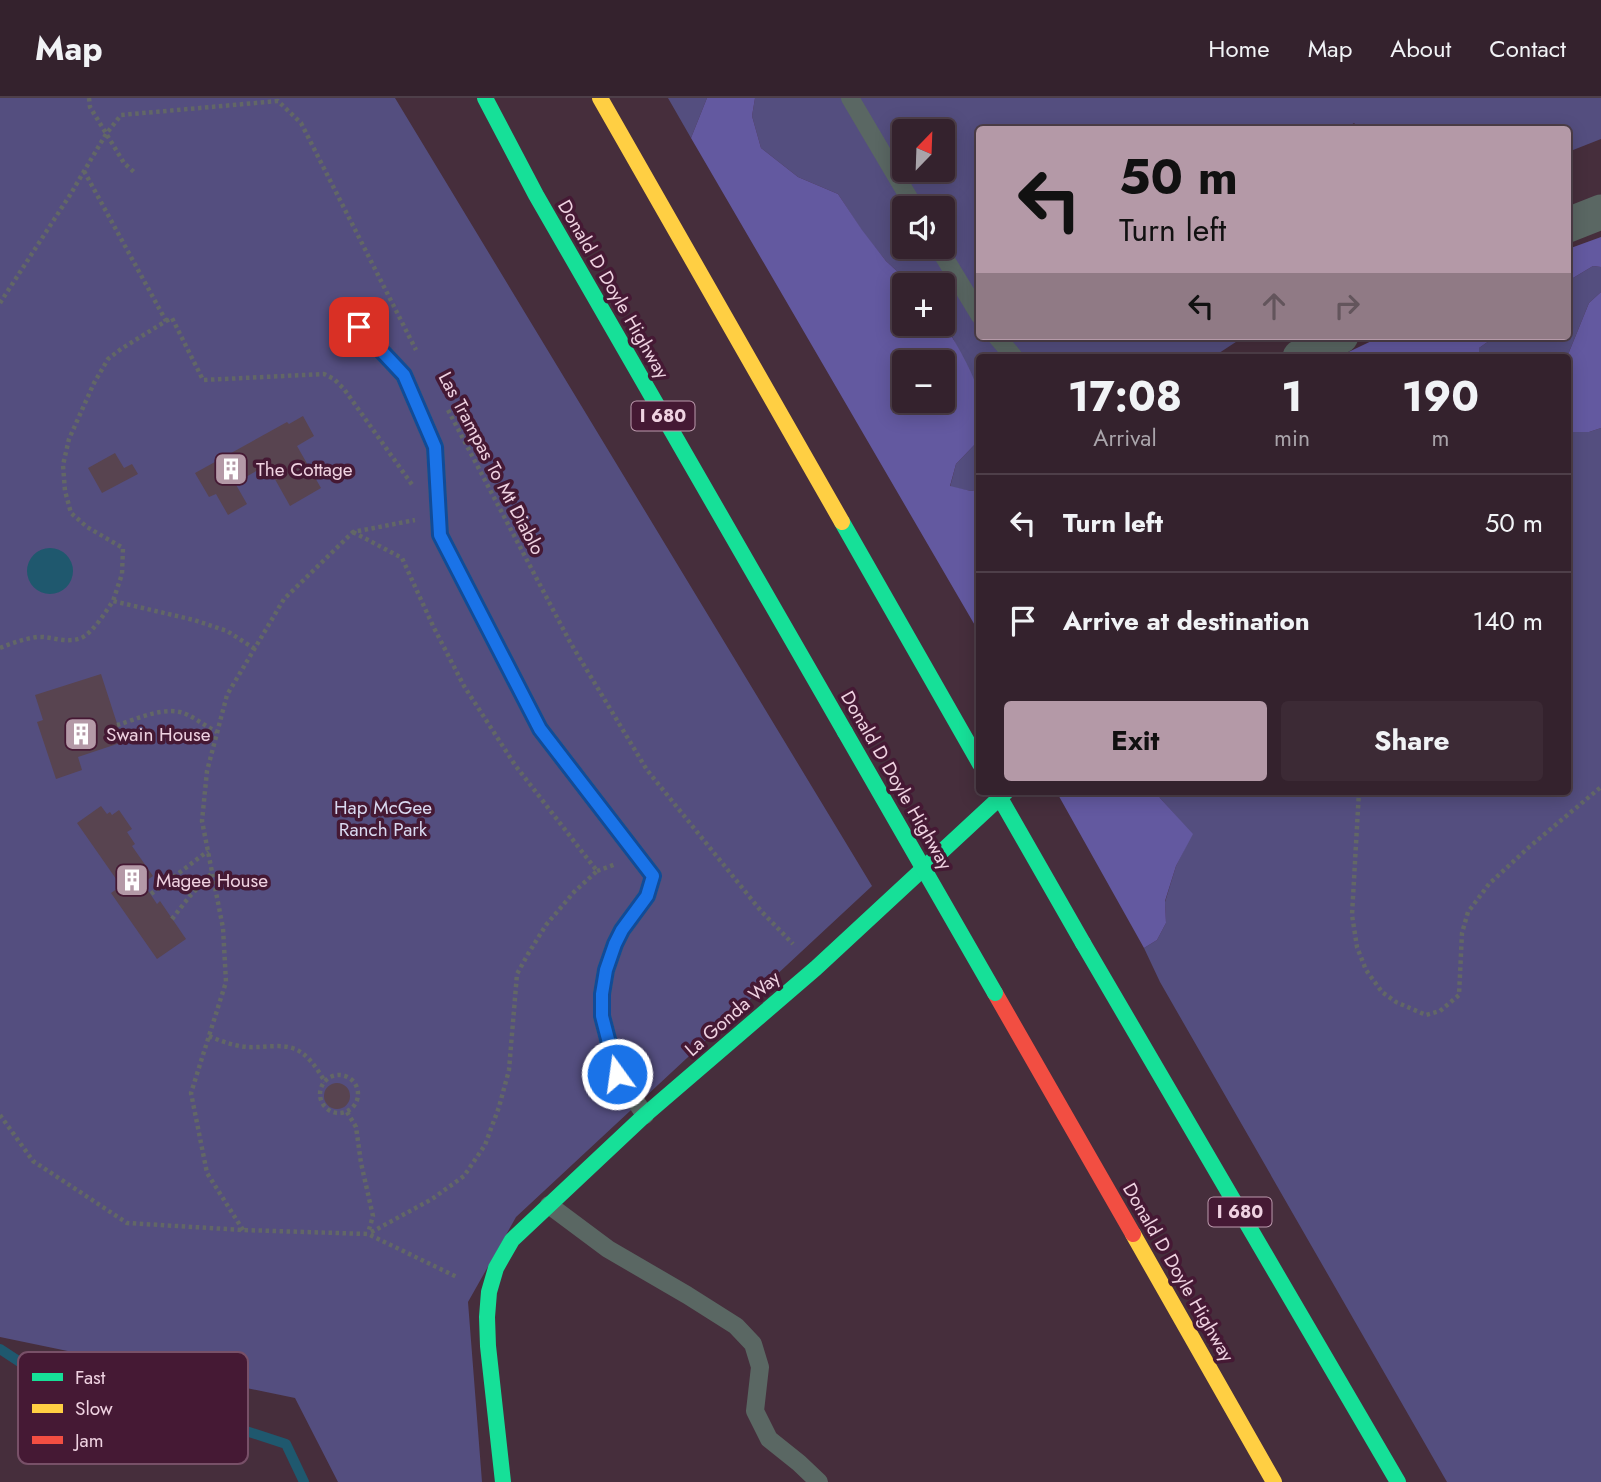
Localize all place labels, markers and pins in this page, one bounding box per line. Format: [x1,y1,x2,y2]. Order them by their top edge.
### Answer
pin [329,297,389,357]
building icon: The Cottage [212,450,250,488]
place label: The Cottage [256,456,353,483]
building icon: Swain House [62,715,100,753]
place label: Swain House [106,721,211,748]
building icon: Magee House [113,861,151,899]
place label: Magee House [156,867,268,894]

